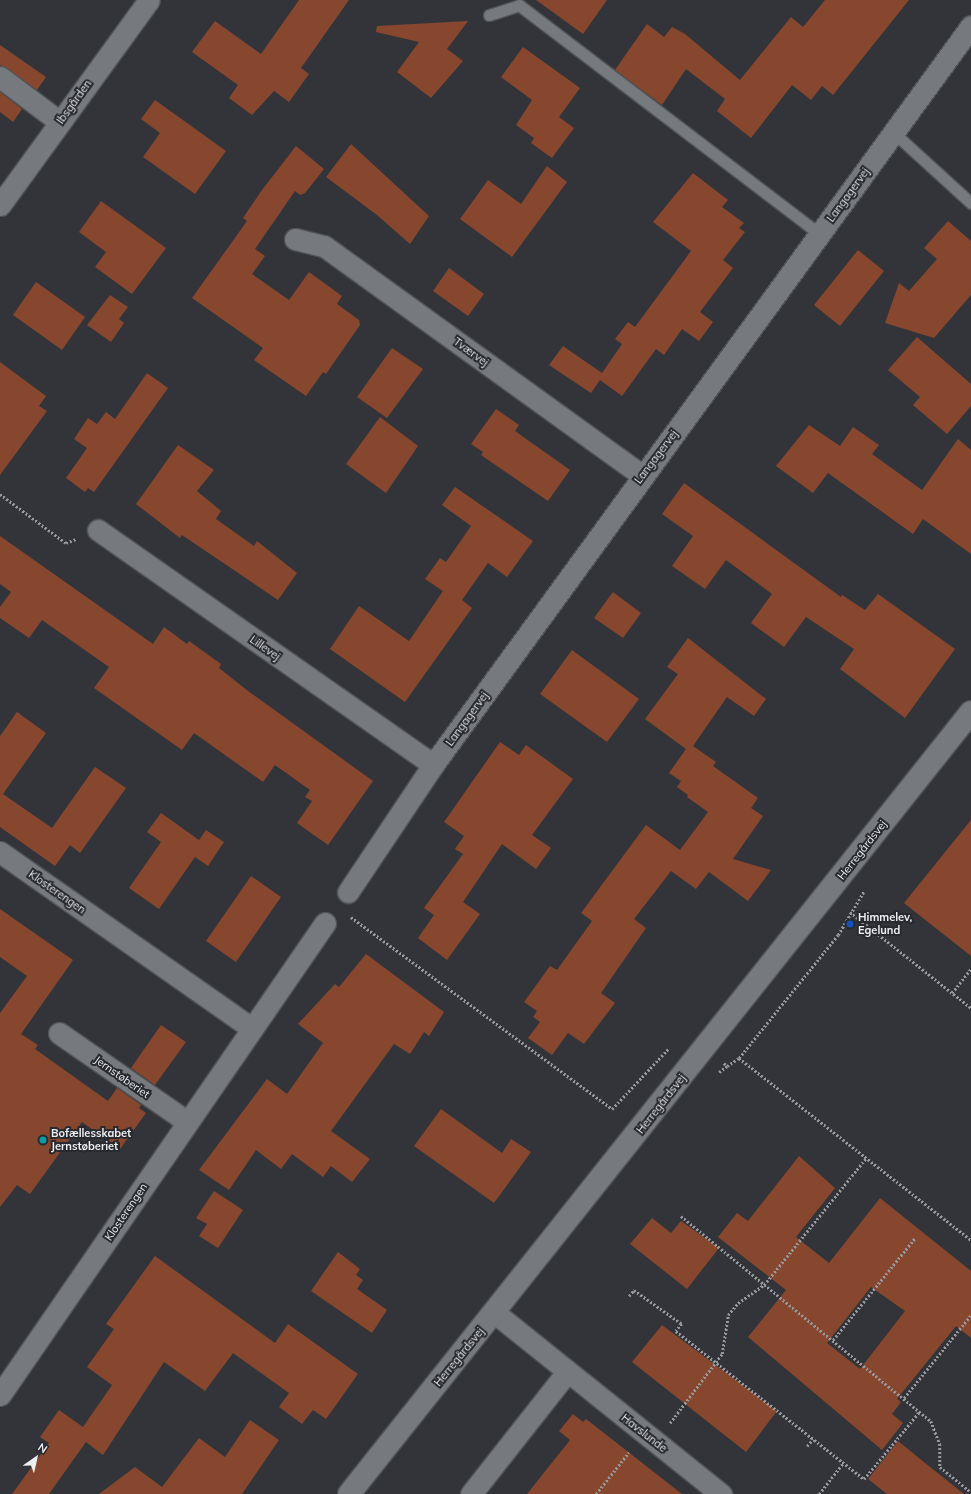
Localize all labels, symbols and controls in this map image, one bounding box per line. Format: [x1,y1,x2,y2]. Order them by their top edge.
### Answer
street label: Ibsgården [54,77,94,127]
street label: Langagervej [824,165,872,225]
street label: Tværvej [451,335,491,369]
street label: Langagervej [632,428,680,486]
street label: Lillevej [247,633,283,663]
street label: Langagervej [443,689,491,749]
street label: Herregårdsvej [835,818,889,882]
street label: Klosterengen [26,868,88,916]
place label: Himmelev, Egelund [858,911,912,937]
marker: Himmelev, Egelund [845,919,855,929]
street label: Jernstøberiet [92,1053,152,1101]
street label: Herregårdsvej [634,1072,688,1136]
place label: Bofællesskabet Jernstøberiet [51,1127,131,1153]
marker: Bofællesskabet Jernstøberiet [38,1135,48,1145]
street label: Klosterengen [102,1181,150,1243]
street label: Herregårdsvej [431,1325,487,1389]
street label: Havslunde [619,1411,669,1455]
north arrow [16,1438,56,1478]
text: N [35,1440,50,1456]

